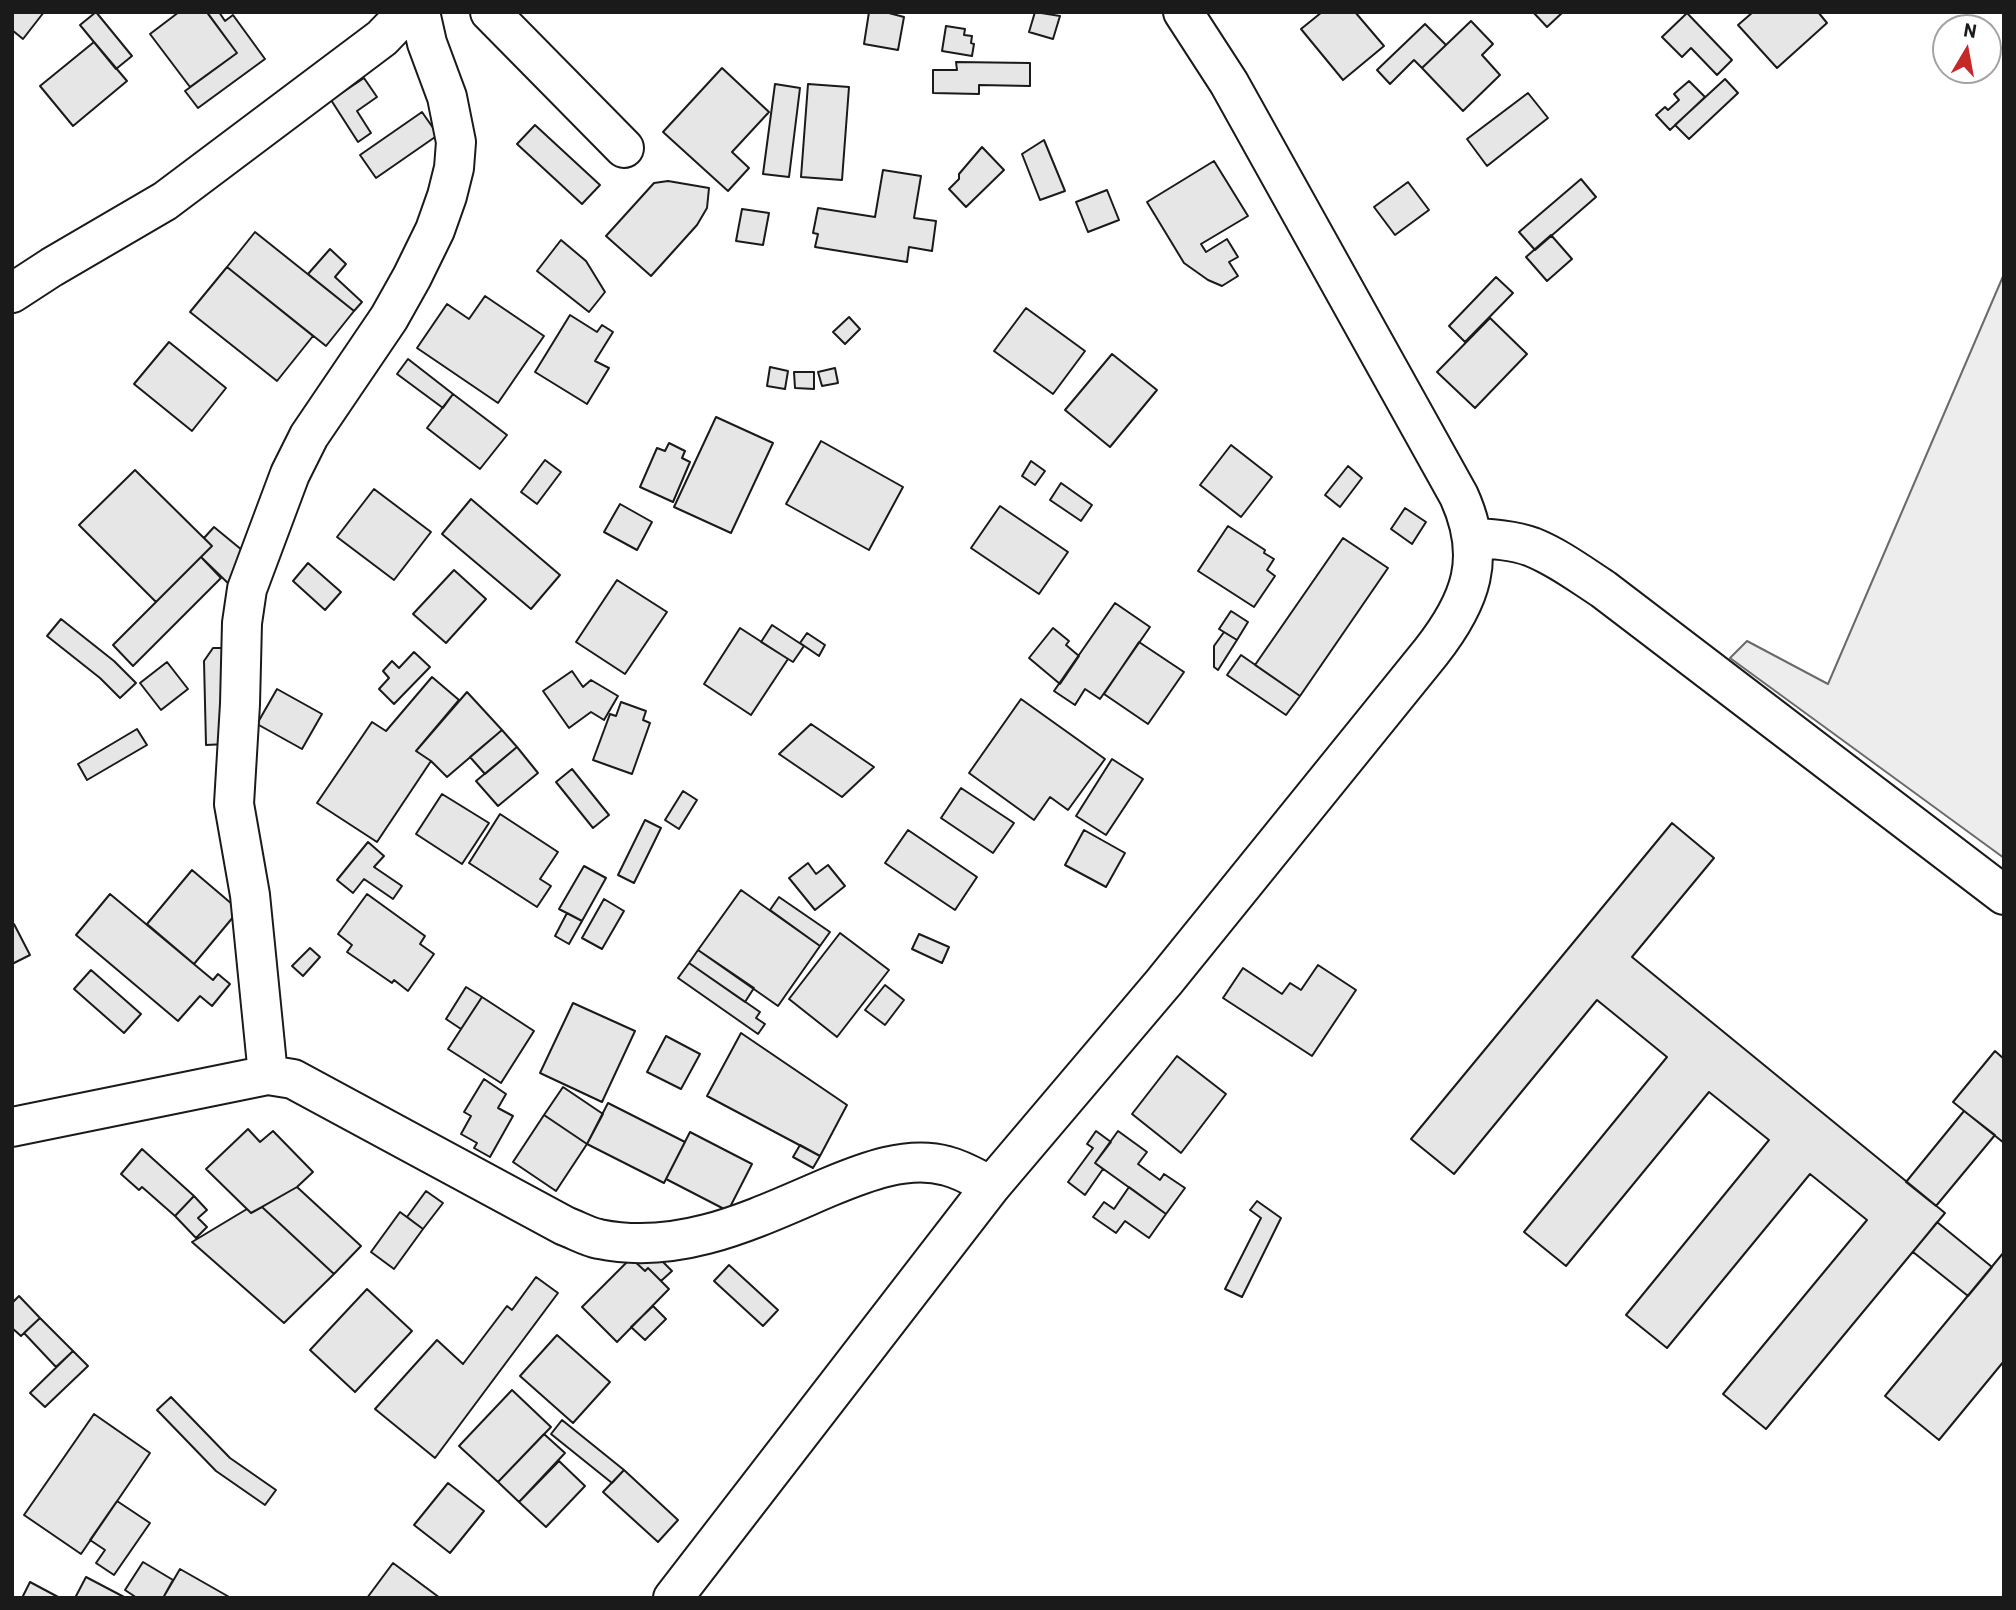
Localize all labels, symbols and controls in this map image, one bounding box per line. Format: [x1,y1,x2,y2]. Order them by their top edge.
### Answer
north arrow [1932,14,2002,84]
text: N [1962,17,1979,42]

